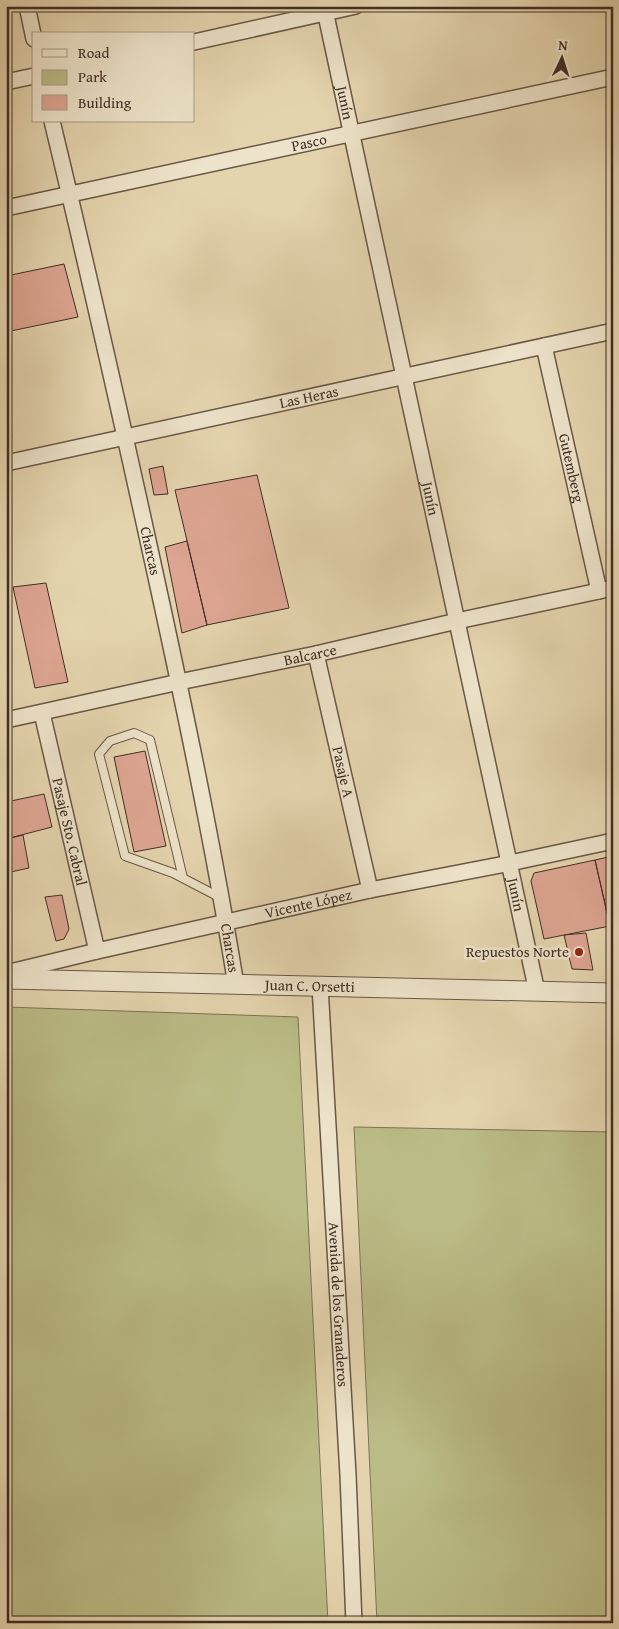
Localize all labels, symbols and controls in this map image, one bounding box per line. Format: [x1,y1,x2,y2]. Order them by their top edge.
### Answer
legend [32,32,195,122]
north arrow [536,32,586,82]
text: N [558,35,569,55]
text: Road [78,42,109,63]
text: Park [78,66,107,87]
street label: Junín [331,82,359,122]
text: Building [78,92,132,113]
street label: Pasco [289,128,329,156]
street label: Las Heras [277,380,340,413]
street label: Gutemberg [554,431,590,505]
street label: Junín [417,478,445,518]
street label: Charcas [135,524,166,577]
street label: Balcarce [282,639,338,670]
street label: Pasaje A [327,744,359,799]
street label: Pasaje Sto. Cabral [47,776,93,888]
street label: Junín [502,874,530,914]
street label: Vicente López [263,883,354,923]
street label: Charcas [216,922,245,974]
place label: Repuestos Norte [466,941,569,962]
marker: Repuestos Norte [573,946,585,958]
street label: Juan C. Orsetti [263,974,355,997]
street label: Avenida de los Granaderos [324,1221,354,1388]

